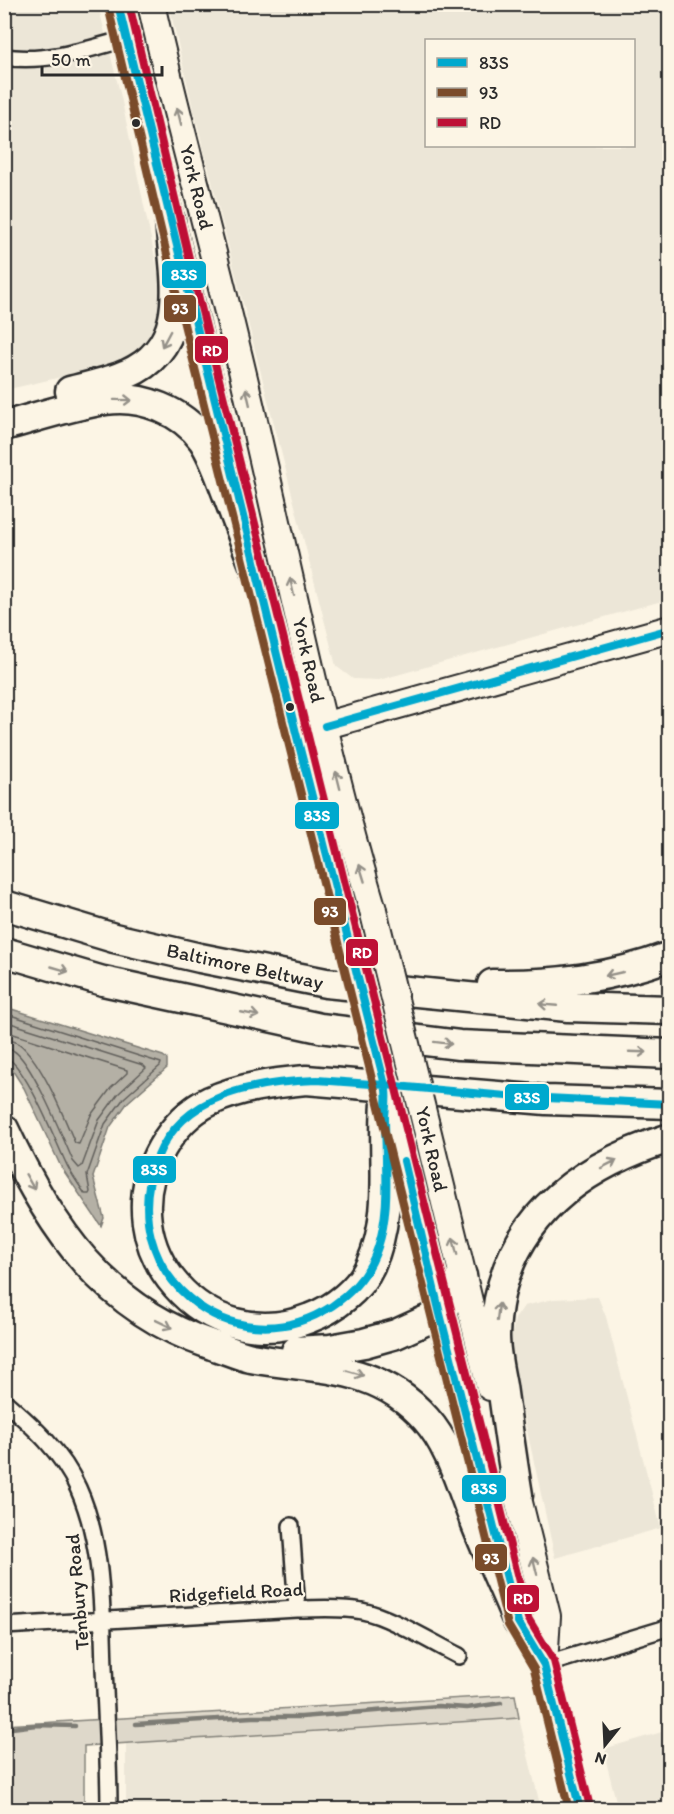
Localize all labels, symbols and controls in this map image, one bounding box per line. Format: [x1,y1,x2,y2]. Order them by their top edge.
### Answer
scale bar [42,39,162,77]
legend [425,39,635,147]
text: 50 m [51,49,91,71]
text: 83S [479,52,509,74]
text: 93 [479,82,498,104]
one-way arrow [172,107,184,126]
text: RD [479,112,501,134]
unlabelled marker [130,117,142,129]
street label: York Road [175,142,219,232]
line badge: 83S [161,260,207,289]
text: 83S [171,265,197,284]
line badge: 93 [163,294,197,323]
text: 93 [171,299,189,318]
one-way arrow [160,330,172,347]
line badge: RD [194,335,229,364]
text: RD [202,341,222,360]
one-way arrow [242,388,253,407]
one-way arrow [112,394,132,406]
one-way arrow [286,578,298,597]
street label: York Road [288,615,330,705]
unlabelled marker [284,701,296,713]
one-way arrow [332,771,344,790]
line badge: 83S [294,801,340,830]
text: 83S [304,806,330,825]
one-way arrow [356,864,367,883]
line badge: 93 [313,897,347,926]
text: 93 [321,902,339,921]
street label: Baltimore Beltway [164,938,326,994]
line badge: RD [345,938,379,967]
text: RD [352,943,372,962]
one-way arrow [51,964,70,975]
one-way arrow [605,968,624,980]
one-way arrow [539,999,559,1010]
one-way arrow [240,1009,259,1020]
one-way arrow [432,1038,452,1049]
one-way arrow [627,1047,647,1058]
line badge: 83S [504,1083,550,1111]
text: 83S [514,1088,540,1107]
street label: York Road [411,1104,453,1194]
line badge: 83S [132,1155,177,1184]
one-way arrow [600,1157,618,1169]
text: 83S [141,1160,167,1179]
one-way arrow [24,1173,36,1190]
one-way arrow [448,1236,460,1255]
one-way arrow [492,1303,503,1323]
one-way arrow [154,1319,172,1331]
one-way arrow [345,1368,364,1379]
line badge: 83S [461,1474,507,1503]
text: 83S [471,1479,497,1498]
street label: Tenbury Road [60,1533,94,1651]
line badge: 93 [474,1543,508,1572]
text: 93 [482,1549,500,1568]
one-way arrow [529,1557,541,1576]
street label: Ridgefield Road [168,1576,304,1607]
line badge: RD [506,1584,540,1613]
text: RD [513,1589,533,1608]
north arrow [575,1715,635,1775]
text: N [592,1748,609,1769]

